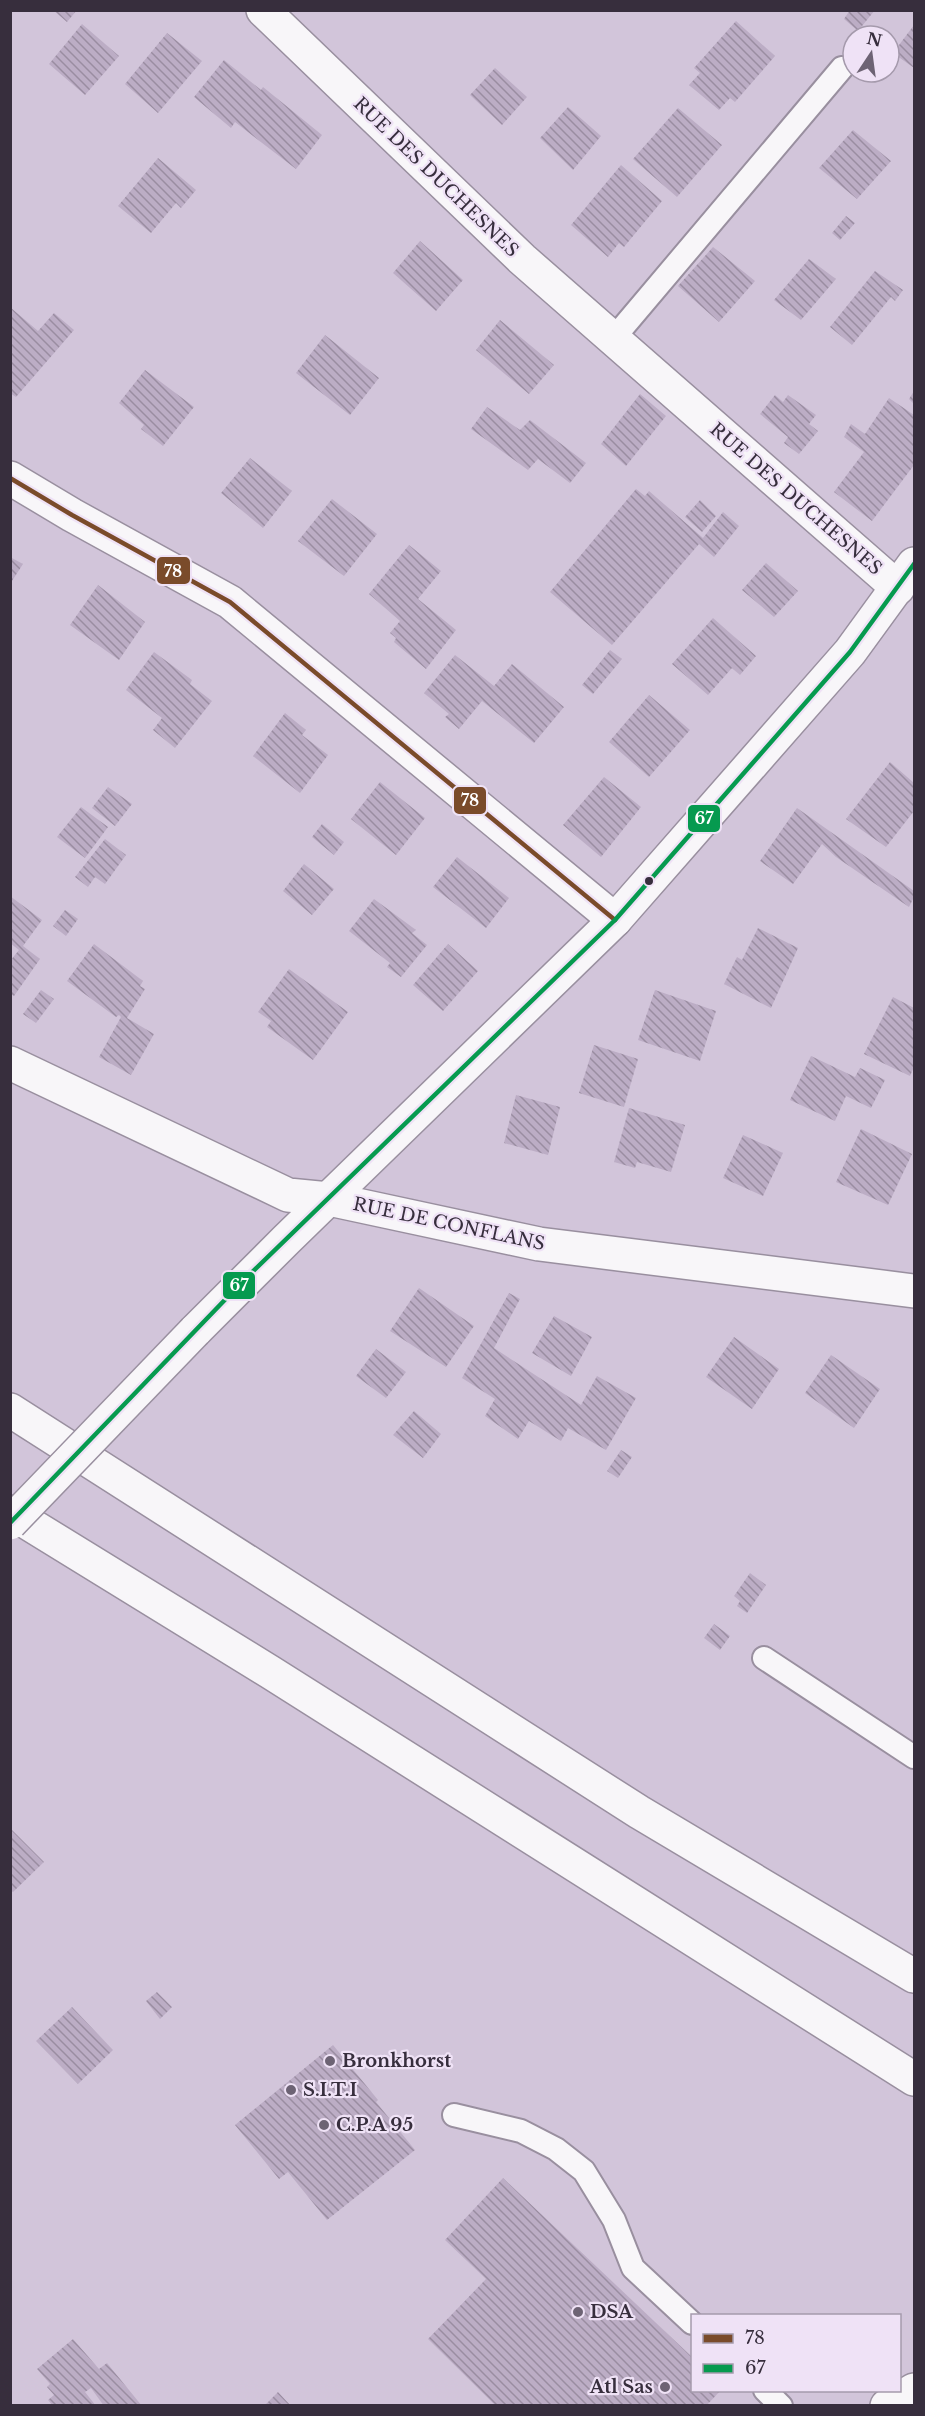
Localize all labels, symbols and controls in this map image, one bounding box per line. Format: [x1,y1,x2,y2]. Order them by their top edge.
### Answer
north arrow [841,24,901,84]
text: N [865,28,884,51]
street label: RUE DES DUCHESNES [349,92,523,262]
street label: RUE DES DUCHESNES [705,418,887,580]
line badge: 78 [156,556,191,585]
text: 78 [164,561,182,581]
line badge: 78 [453,786,487,815]
text: 78 [461,790,479,810]
line badge: 67 [687,804,721,833]
text: 67 [694,808,714,828]
unlabelled marker [643,875,655,887]
street label: RUE DE CONFLANS [351,1193,547,1255]
line badge: 67 [222,1271,256,1300]
text: 67 [229,1275,249,1295]
place label: Bronkhorst [342,2050,451,2072]
marker: Bronkhorst [323,2054,337,2068]
place label: S.I.T.I [303,2079,357,2101]
marker: S.I.T.I [284,2083,298,2097]
place label: C.P.A 95 [336,2114,413,2136]
marker: C.P.A 95 [317,2118,331,2132]
place label: DSA [590,2301,634,2323]
marker: DSA [571,2305,585,2319]
legend [691,2314,901,2392]
text: 78 [745,2327,765,2349]
text: 67 [745,2357,767,2379]
place label: Atl Sas [589,2376,653,2398]
marker: Atl Sas [658,2380,672,2394]

